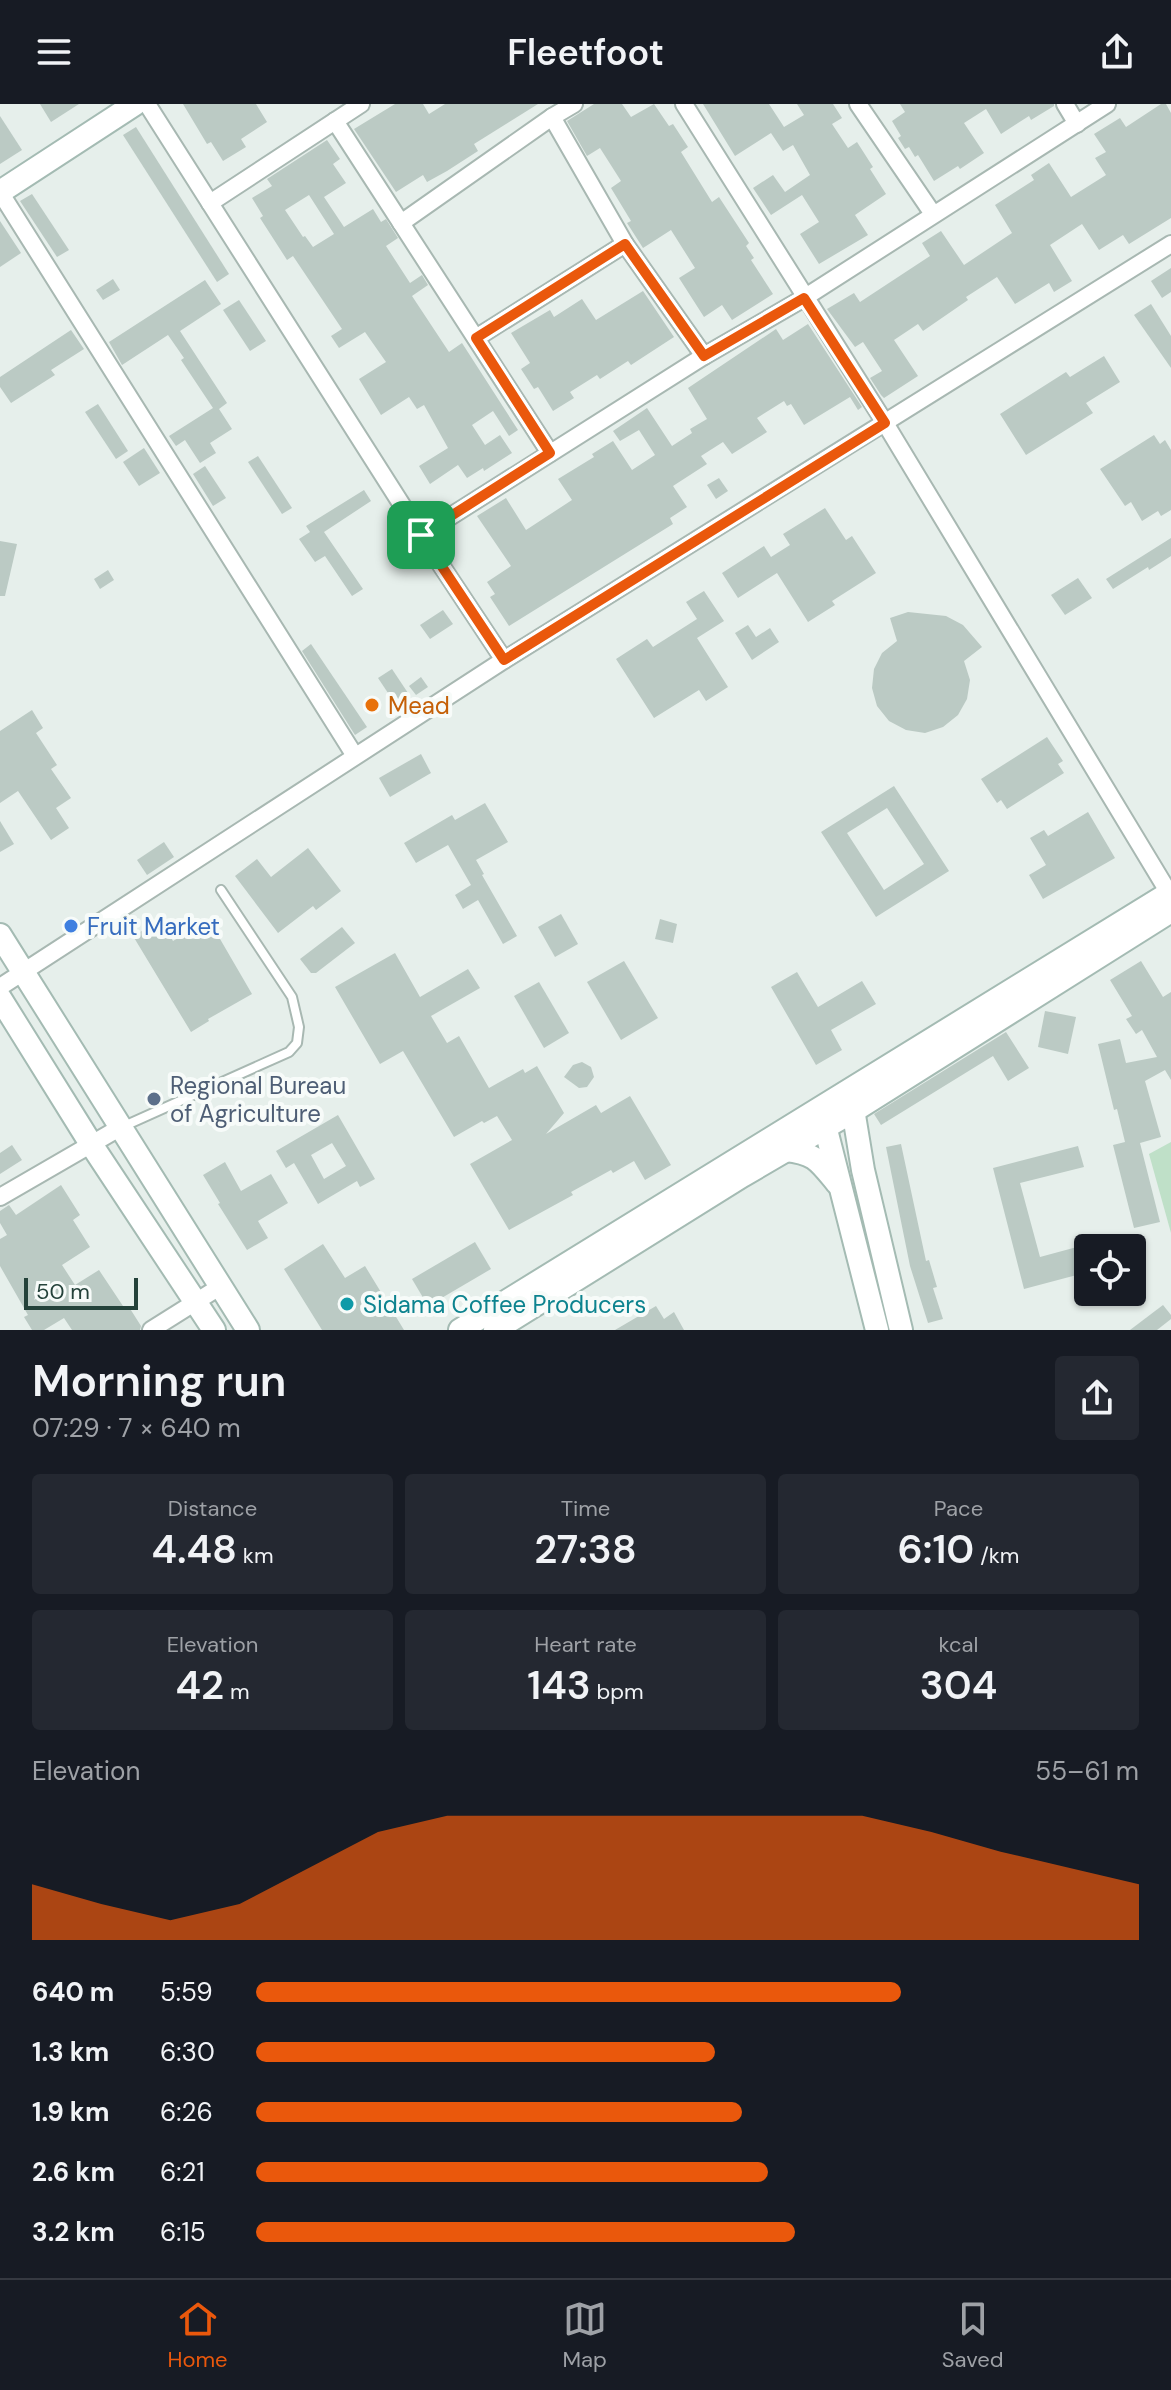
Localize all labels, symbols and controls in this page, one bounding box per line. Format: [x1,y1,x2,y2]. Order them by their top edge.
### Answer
text: Fleetfoot [507,29,664,76]
icon: menu [32,30,76,74]
icon: share [1095,30,1139,74]
pin [387,501,455,569]
icon: arrive [399,513,443,557]
place label: Mead [388,690,450,721]
marker: Mead [363,696,381,714]
place label: Fruit Market [87,911,220,942]
marker: Fruit Market [62,917,80,935]
place label: Regional Bureau of Agriculture [170,1070,346,1129]
marker: Regional Bureau of Agriculture [145,1090,163,1108]
map controls [1074,1234,1146,1306]
button: locate [1074,1234,1146,1306]
scale bar [24,1274,138,1310]
text: 50 m [36,1277,90,1306]
place label: Sidama Coffee Producers [363,1289,646,1320]
marker: Sidama Coffee Producers [338,1295,356,1313]
text: Morning run [32,1352,286,1410]
button: share [1055,1356,1139,1440]
text: 07:29 · 7 × 640 m [32,1411,241,1445]
text: Distance [168,1494,257,1523]
text: Time [561,1494,610,1523]
text: Pace [934,1494,983,1523]
text: 4.48 [151,1523,237,1575]
text: 27:38 [534,1523,637,1575]
text: 6:10 [898,1523,974,1575]
text: km [237,1541,274,1570]
text: /km [974,1541,1019,1570]
text: Elevation [167,1630,258,1659]
text: Heart rate [534,1630,637,1659]
text: kcal [939,1630,978,1659]
text: 42 [175,1659,224,1711]
text: 143 [527,1659,591,1711]
text: 304 [920,1659,997,1711]
text: m [224,1677,250,1706]
text: bpm [591,1677,644,1706]
text: Elevation [32,1754,140,1788]
text: 55–61 m [1035,1754,1139,1788]
text: 640 m [32,1975,114,2009]
text: 5:59 [160,1975,213,2009]
text: 1.3 km [32,2035,109,2069]
text: 6:30 [160,2035,215,2069]
text: 1.9 km [32,2095,109,2129]
text: 6:26 [160,2095,213,2129]
text: 2.6 km [32,2155,115,2189]
text: 6:21 [160,2155,205,2189]
text: 3.2 km [32,2215,115,2249]
text: 6:15 [160,2215,206,2249]
tab: Home [167,2297,228,2374]
tab: Map [563,2297,607,2374]
tab: Saved [942,2297,1004,2374]

